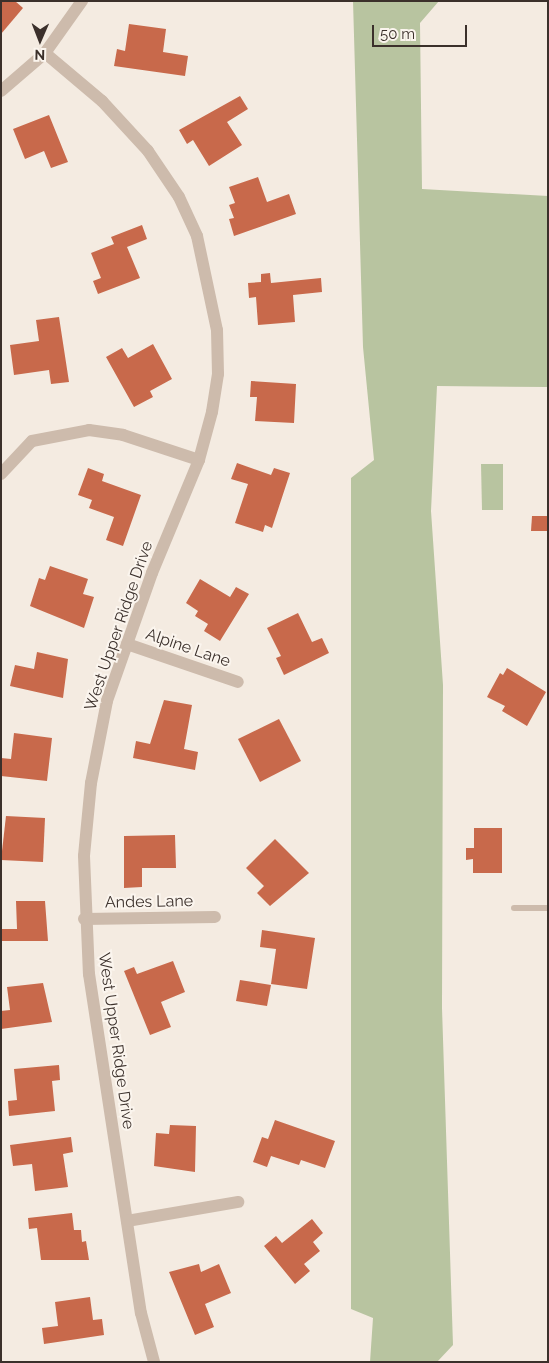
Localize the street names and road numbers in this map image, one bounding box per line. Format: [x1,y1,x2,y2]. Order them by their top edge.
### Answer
street label: West Upper Ridge Drive [81,539,157,713]
street label: Alpine Lane [143,625,233,671]
street label: Andes Lane [105,892,193,912]
street label: West Upper Ridge Drive [94,951,138,1131]

